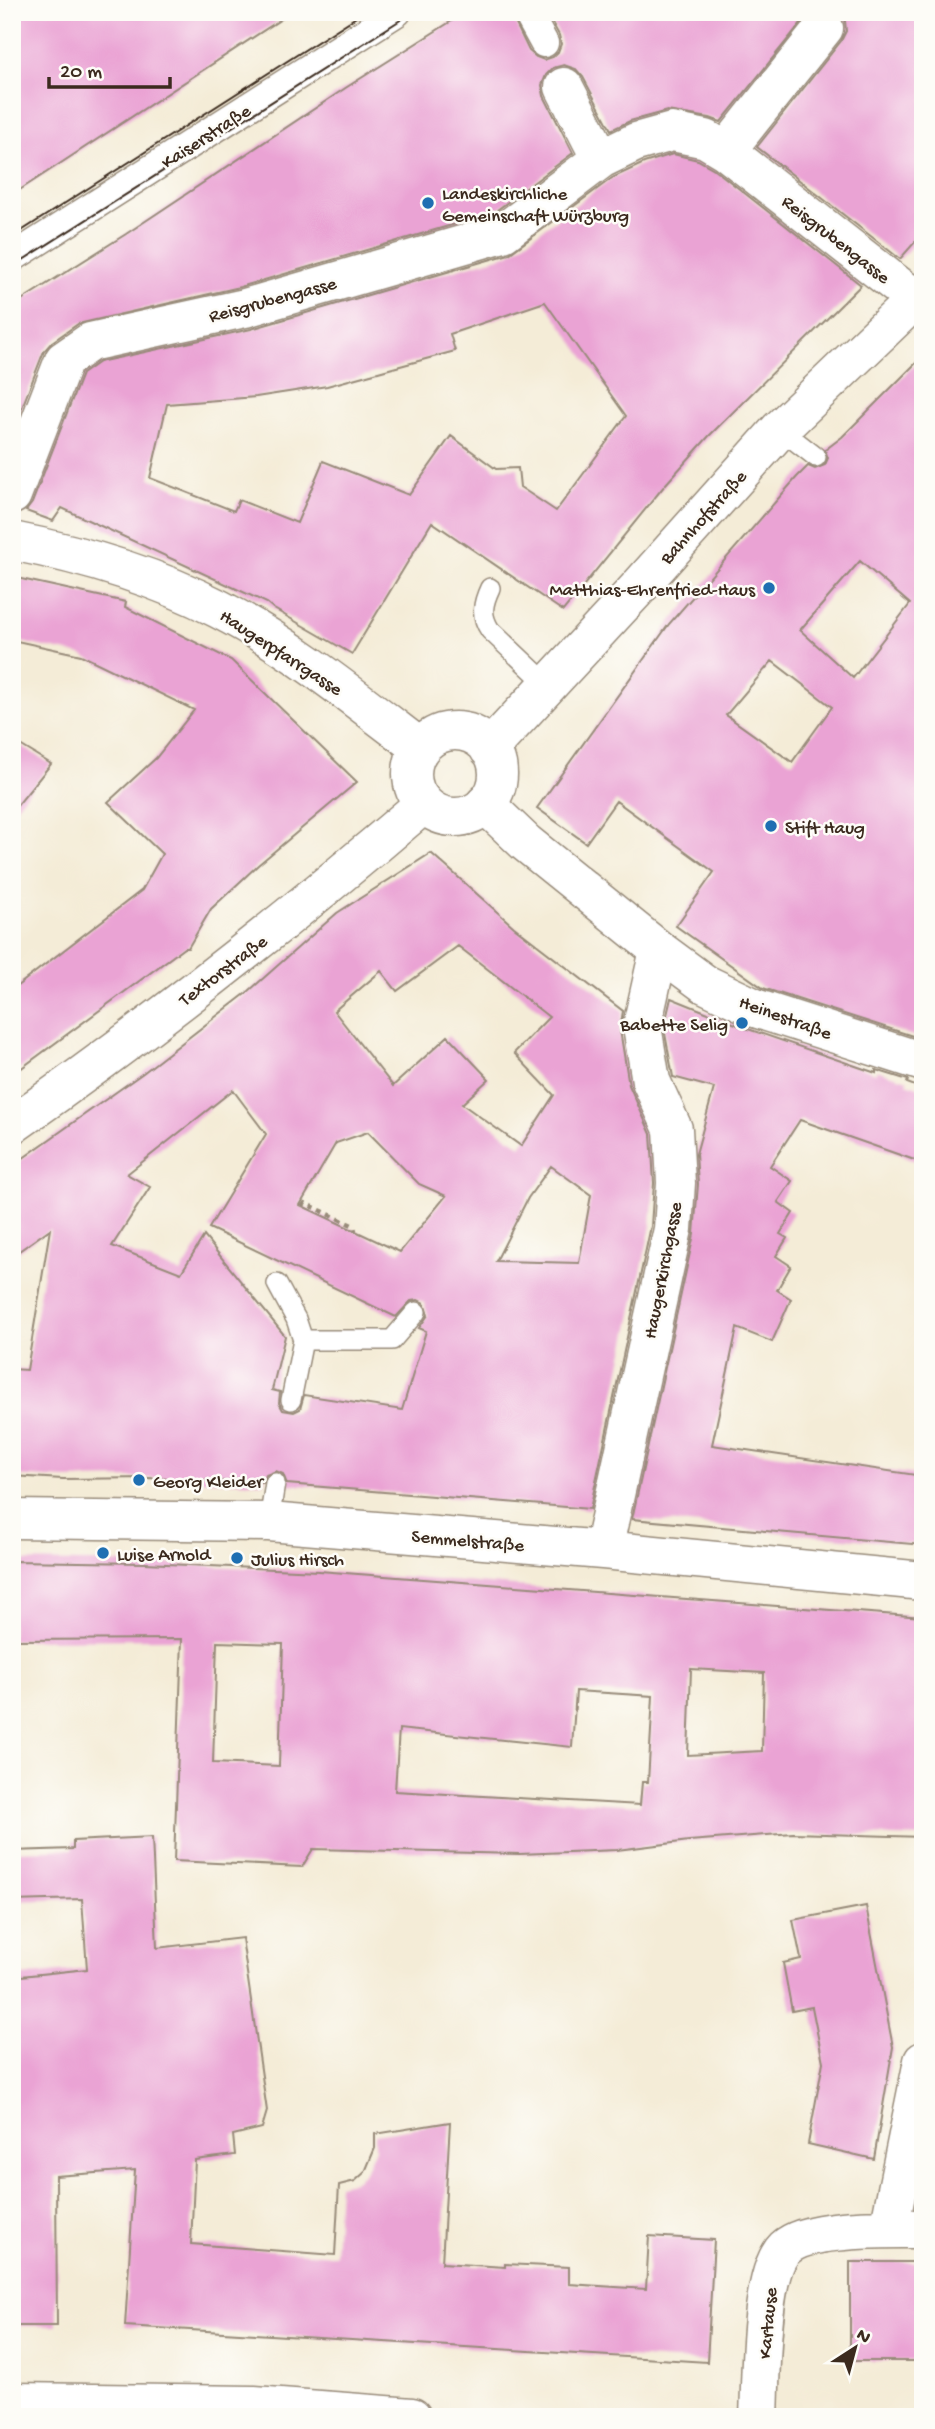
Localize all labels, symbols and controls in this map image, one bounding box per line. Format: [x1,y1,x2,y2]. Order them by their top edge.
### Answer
scale bar [49,46,170,90]
text: 20 m [60,61,102,86]
street label: Kaiserstraße [158,100,256,175]
place label: Landeskirchliche Gemeinschaft Würzburg [442,184,629,229]
street label: Reisgrubengasse [776,191,894,290]
marker: Landeskirchliche Gemeinschaft Würzburg [420,195,436,211]
street label: Reisgrubengasse [206,273,339,329]
street label: Bahnhofstraße [656,466,753,571]
place label: Matthias-Ehrenfried-Haus [549,580,756,603]
marker: Matthias-Ehrenfried-Haus [761,580,777,596]
street label: Haugerpfarrgasse [214,606,346,702]
marker: Stift Haug [763,818,779,834]
place label: Stift Haug [785,818,865,841]
street label: Textorstraße [175,931,273,1013]
street label: Heinestraße [735,992,834,1047]
place label: Babette Selig [619,1015,728,1038]
marker: Babette Selig [734,1015,750,1031]
street label: Haugerkirchgasse [640,1200,689,1341]
marker: Georg Kleider [131,1472,147,1488]
place label: Georg Kleider [153,1472,265,1495]
street label: Semmelstraße [410,1526,525,1559]
marker: Luise Arnold [95,1545,111,1561]
place label: Luise Arnold [117,1545,212,1568]
marker: Julius Hirsch [229,1550,245,1566]
place label: Julius Hirsch [251,1550,344,1573]
street label: Kartause [755,2286,784,2360]
north arrow [820,2314,890,2384]
text: N [851,2324,875,2350]

